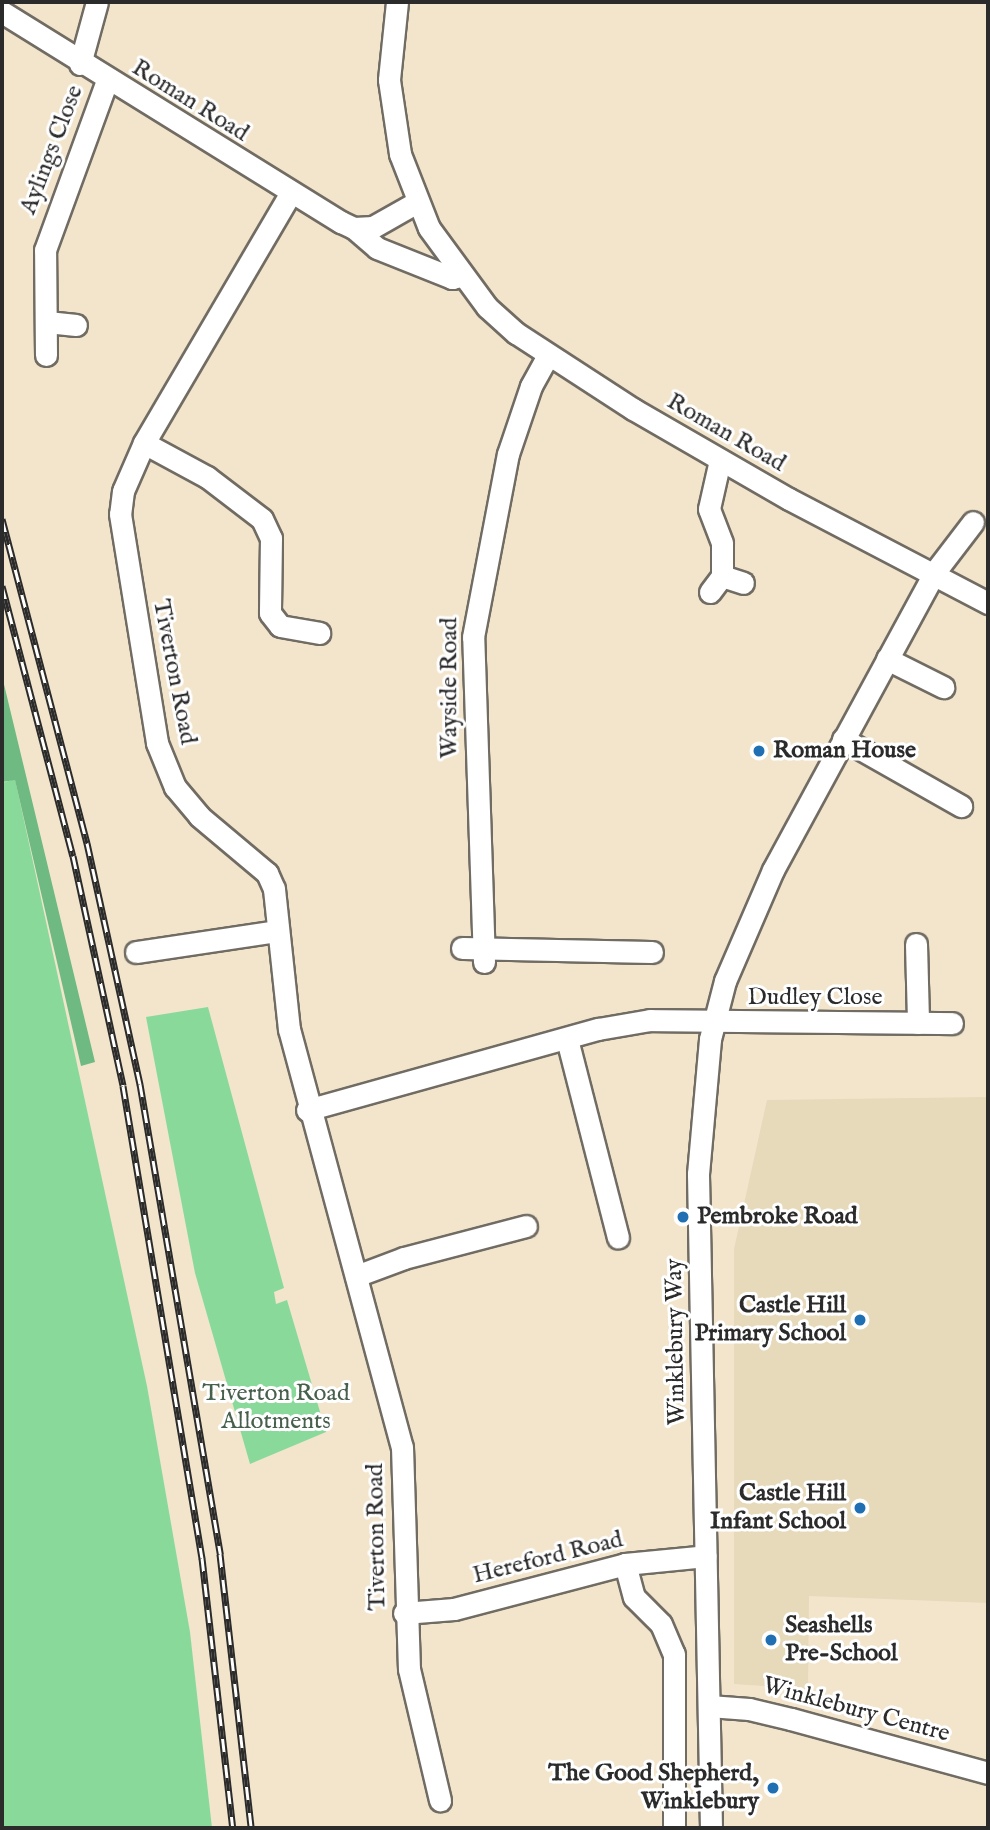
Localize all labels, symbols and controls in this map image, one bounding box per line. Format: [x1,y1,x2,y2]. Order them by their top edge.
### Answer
street label: Roman Road [126,54,254,148]
street label: Aylings Close [14,82,90,218]
street label: Roman Road [662,387,790,479]
street label: Tiverton Road [146,597,202,747]
street label: Wayside Road [436,617,464,759]
place label: Roman House [773,737,916,765]
marker: Roman House [751,743,767,759]
street label: Dudley Close [747,984,883,1012]
place label: Pembroke Road [697,1203,858,1231]
marker: Pembroke Road [675,1209,691,1225]
street label: Winklebury Way [660,1258,692,1426]
place label: Castle Hill Primary School [694,1292,846,1348]
marker: Castle Hill Primary School [852,1312,868,1328]
park label: Tiverton Road Allotments [202,1380,350,1436]
street label: Tiverton Road [361,1463,393,1611]
place label: Castle Hill Infant School [710,1480,846,1536]
marker: Castle Hill Infant School [852,1500,868,1516]
street label: Hereford Road [470,1525,626,1591]
place label: Seashells Pre-School [785,1612,897,1668]
marker: Seashells Pre-School [763,1632,779,1648]
street label: Winklebury Centre [759,1671,953,1749]
place label: The Good Shepherd, Winklebury [548,1760,759,1816]
marker: The Good Shepherd, Winklebury [765,1780,781,1796]

